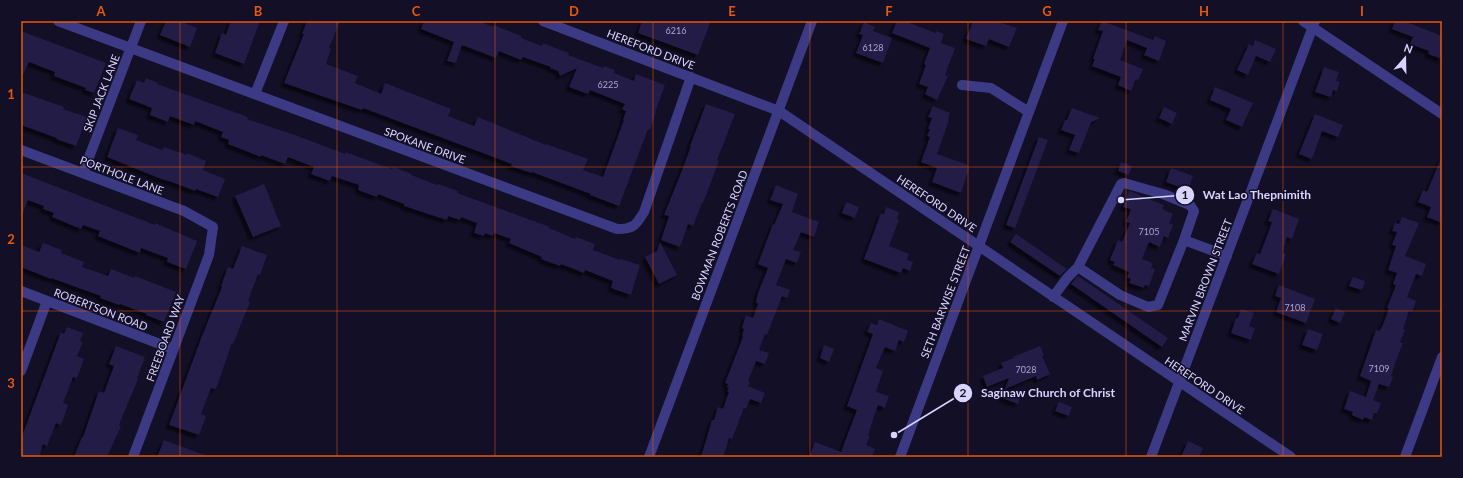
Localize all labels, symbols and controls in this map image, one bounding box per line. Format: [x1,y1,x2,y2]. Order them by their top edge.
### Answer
text: A [95,3,106,19]
text: B [254,3,263,19]
text: C [412,3,421,19]
text: D [569,3,579,19]
text: E [728,3,736,19]
text: F [885,3,893,19]
text: G [1042,3,1052,19]
text: H [1199,3,1209,19]
text: I [1360,3,1364,19]
house number: 6216 [666,25,686,36]
street label: HEREFORD DRIVE [605,26,697,72]
north arrow [1385,38,1425,78]
text: N [1402,41,1415,56]
house number: 6128 [863,42,883,53]
street label: SKIP JACK LANE [80,52,122,134]
house number: 6225 [598,79,618,90]
text: 1 [7,86,15,102]
street label: SPOKANE DRIVE [382,124,468,166]
street label: PORTHOLE LANE [78,153,166,197]
street label: BOWMAN ROBERTS ROAD [688,168,750,302]
street label: HEREFORD DRIVE [895,172,979,234]
callout: Wat Lao Thepnimith [1175,183,1319,207]
text: 1 [1182,187,1189,202]
text: Wat Lao Thepnimith [1203,187,1311,202]
street label: MARVIN BROWN STREET [1176,217,1235,343]
house number: 7105 [1139,226,1159,237]
text: 2 [7,231,15,247]
street label: SETH BARWISE STREET [918,243,973,360]
street label: ROBERTSON ROAD [52,285,150,333]
street label: FREEBOARD WAY [143,293,187,383]
house number: 7108 [1285,302,1305,313]
street label: HEREFORD DRIVE [1163,354,1247,416]
house number: 7109 [1369,363,1389,374]
house number: 7028 [1016,364,1036,375]
text: 3 [7,375,15,391]
callout: Saginaw Church of Christ [953,381,1124,405]
text: 2 [960,385,967,400]
text: Saginaw Church of Christ [981,385,1116,400]

